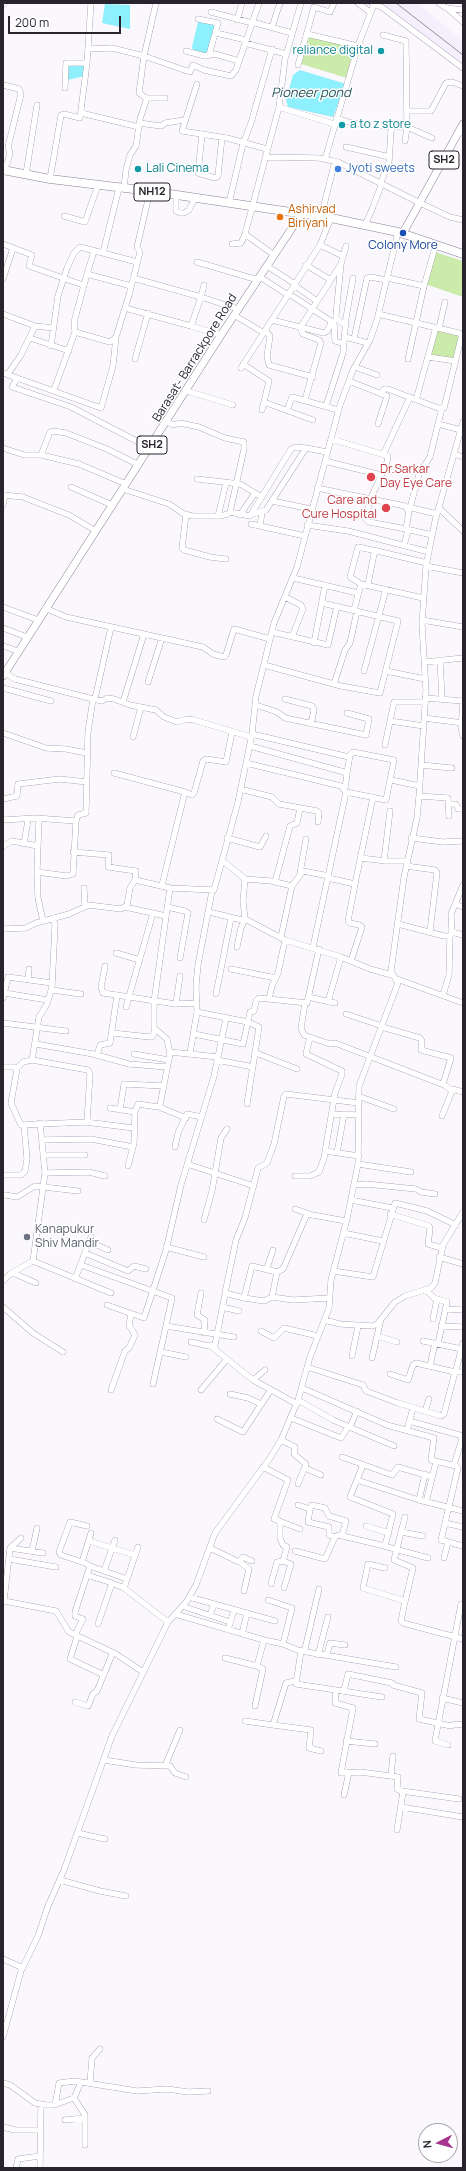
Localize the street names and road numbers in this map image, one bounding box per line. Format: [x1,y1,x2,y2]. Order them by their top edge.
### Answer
road number: SH2 [429,151,459,169]
road number: NH12 [134,183,170,201]
street label: Barasat- Barrackpore Road [150,291,240,425]
road number: SH2 [137,436,167,454]

